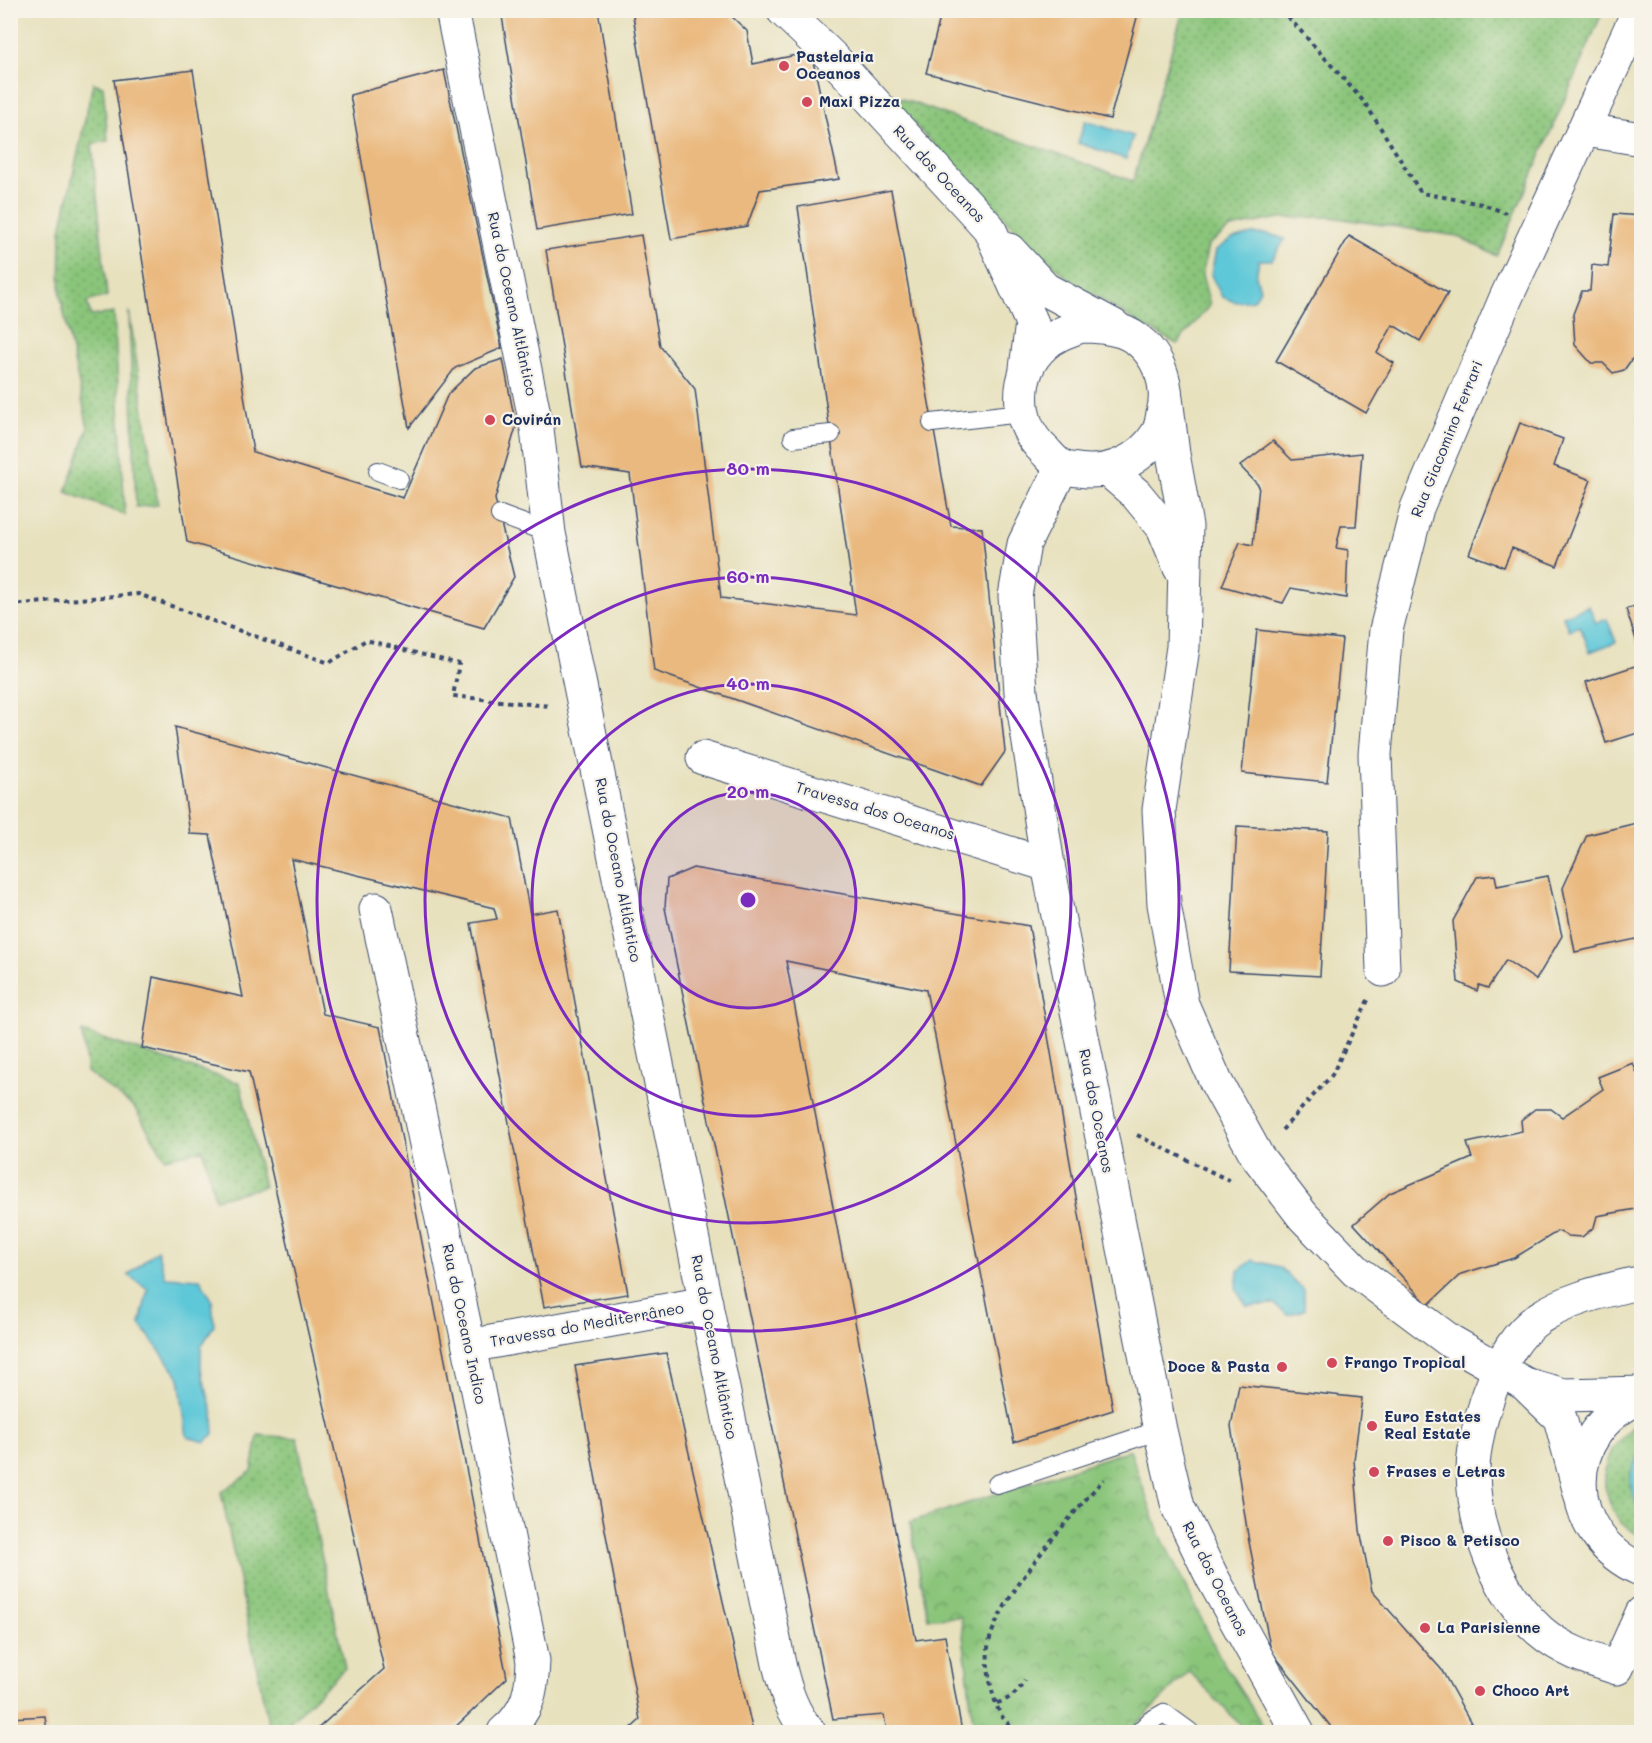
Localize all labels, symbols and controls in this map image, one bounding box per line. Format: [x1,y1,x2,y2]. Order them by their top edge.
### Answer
place label: Pastelaria Oceanos [796,46,874,83]
marker: Pastelaria Oceanos [777,59,791,73]
place label: Maxi Pizza [819,91,900,111]
marker: Maxi Pizza [800,95,814,109]
street label: Rua dos Oceanos [889,120,990,226]
street label: Rua do Oceano Altlântico [484,210,542,398]
street label: Rua Giacomino Ferrari [1405,357,1487,520]
place label: Covirán [502,409,561,429]
marker: Covirán [483,413,497,427]
text: 80 m [726,456,770,480]
text: 60 m [726,564,770,588]
text: 40 m [726,671,770,695]
street label: Rua do Oceano Altlântico [591,776,647,964]
street label: Travessa dos Oceanos [793,776,957,844]
text: 20 m [727,779,769,803]
centre of rings [738,890,758,910]
street label: Rua dos Oceanos [1075,1047,1119,1175]
street label: Rua do Oceano Indico [438,1242,492,1406]
street label: Rua do Oceano Altlântico [687,1253,743,1441]
street label: Travessa do Mediterrâneo [488,1297,685,1351]
place label: Frango Tropical [1344,1352,1465,1372]
place label: Doce & Pasta [1167,1356,1270,1376]
marker: Frango Tropical [1325,1356,1339,1370]
marker: Doce & Pasta [1275,1360,1289,1374]
place label: Euro Estates Real Estate [1384,1406,1481,1443]
marker: Euro Estates Real Estate [1365,1419,1379,1433]
place label: Frases e Letras [1386,1461,1505,1481]
marker: Frases e Letras [1367,1465,1381,1479]
street label: Rua dos Oceanos [1178,1518,1253,1639]
place label: Pisco & Petisco [1400,1530,1520,1550]
marker: Pisco & Petisco [1381,1534,1395,1548]
place label: La Parisienne [1437,1617,1540,1637]
marker: La Parisienne [1418,1621,1432,1635]
place label: Choco Art [1492,1680,1570,1700]
marker: Choco Art [1473,1684,1487,1698]

